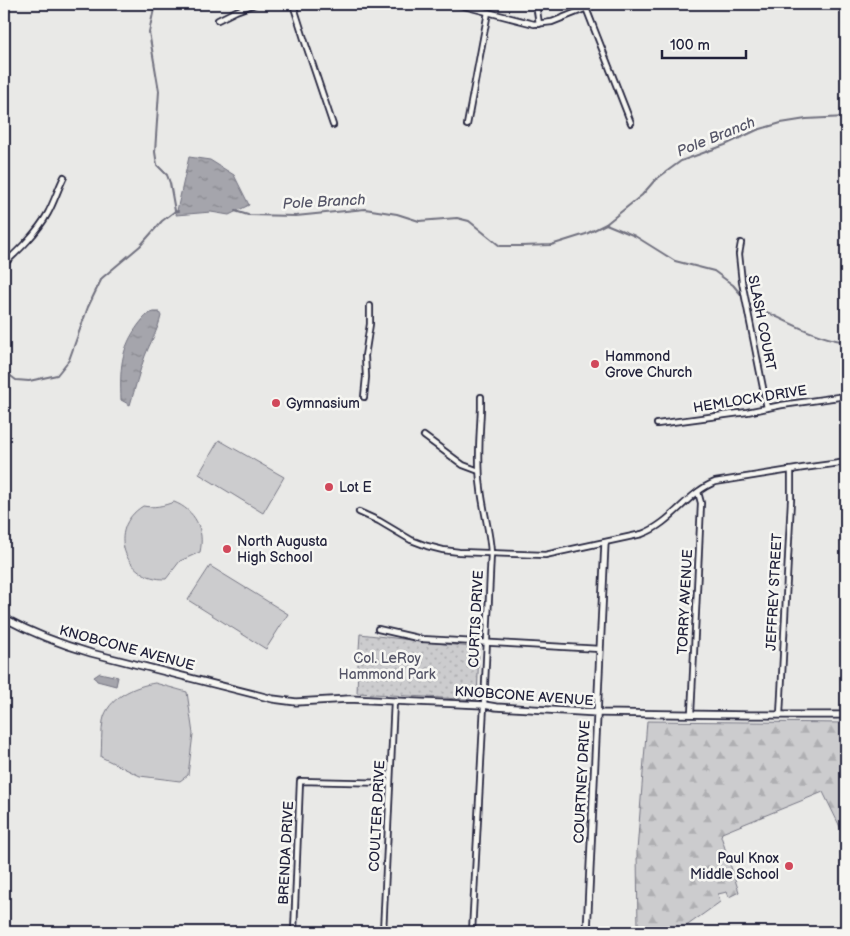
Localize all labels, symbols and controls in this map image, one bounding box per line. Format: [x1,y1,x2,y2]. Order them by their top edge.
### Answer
scale bar [662,28,746,60]
text: 100 m [670,36,710,55]
water label: Pole Branch [674,113,758,161]
water label: Pole Branch [282,190,366,214]
street label: SLASH COURT [744,274,780,373]
place label: Hammond Grove Church [605,348,692,381]
marker: Hammond Grove Church [589,358,601,370]
street label: HEMLOCK DRIVE [692,382,808,416]
place label: Gymnasium [286,395,360,412]
marker: Gymnasium [270,397,282,409]
place label: Lot E [339,479,372,496]
marker: Lot E [323,481,335,493]
street label: JEFFREY STREET [762,532,786,651]
place label: North Augusta High School [237,533,327,566]
marker: North Augusta High School [221,543,233,555]
street label: TORRY AVENUE [674,549,696,655]
street label: CURTIS DRIVE [465,570,487,668]
street label: KNOBCONE AVENUE [58,622,196,674]
park label: Col. LeRoy Hammond Park [338,650,436,683]
street label: KNOBCONE AVENUE [454,683,594,709]
street label: COURTNEY DRIVE [570,720,594,844]
street label: COULTER DRIVE [366,760,388,872]
street label: BRENDA DRIVE [275,801,297,905]
place label: Paul Knox Middle School [690,850,779,883]
marker: Paul Knox Middle School [783,860,795,872]

